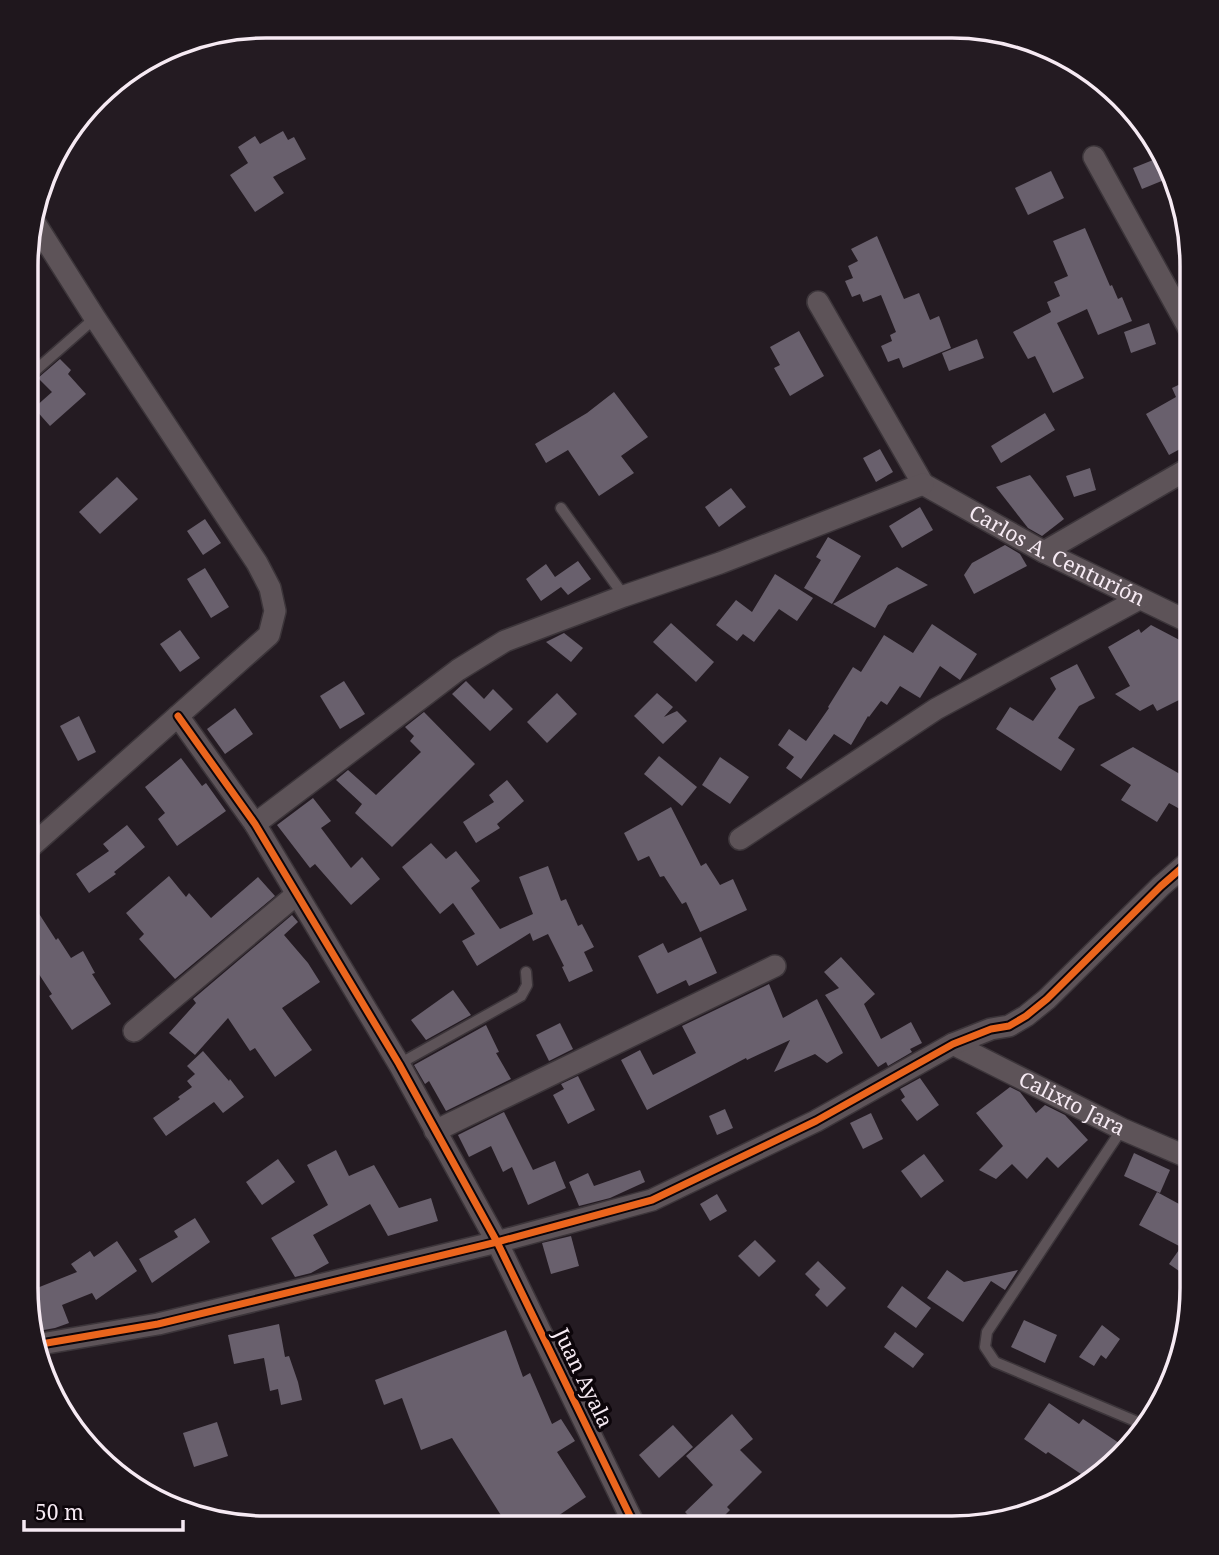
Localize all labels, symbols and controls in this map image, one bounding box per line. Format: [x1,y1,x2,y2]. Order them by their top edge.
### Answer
street label: Carlos A. Centurión [964,498,1150,612]
street label: Calixto Jara [1014,1064,1130,1141]
street label: Juan Ayala [547,1322,620,1432]
scale bar [24,1488,184,1532]
text: 50 m [35,1498,84,1526]

